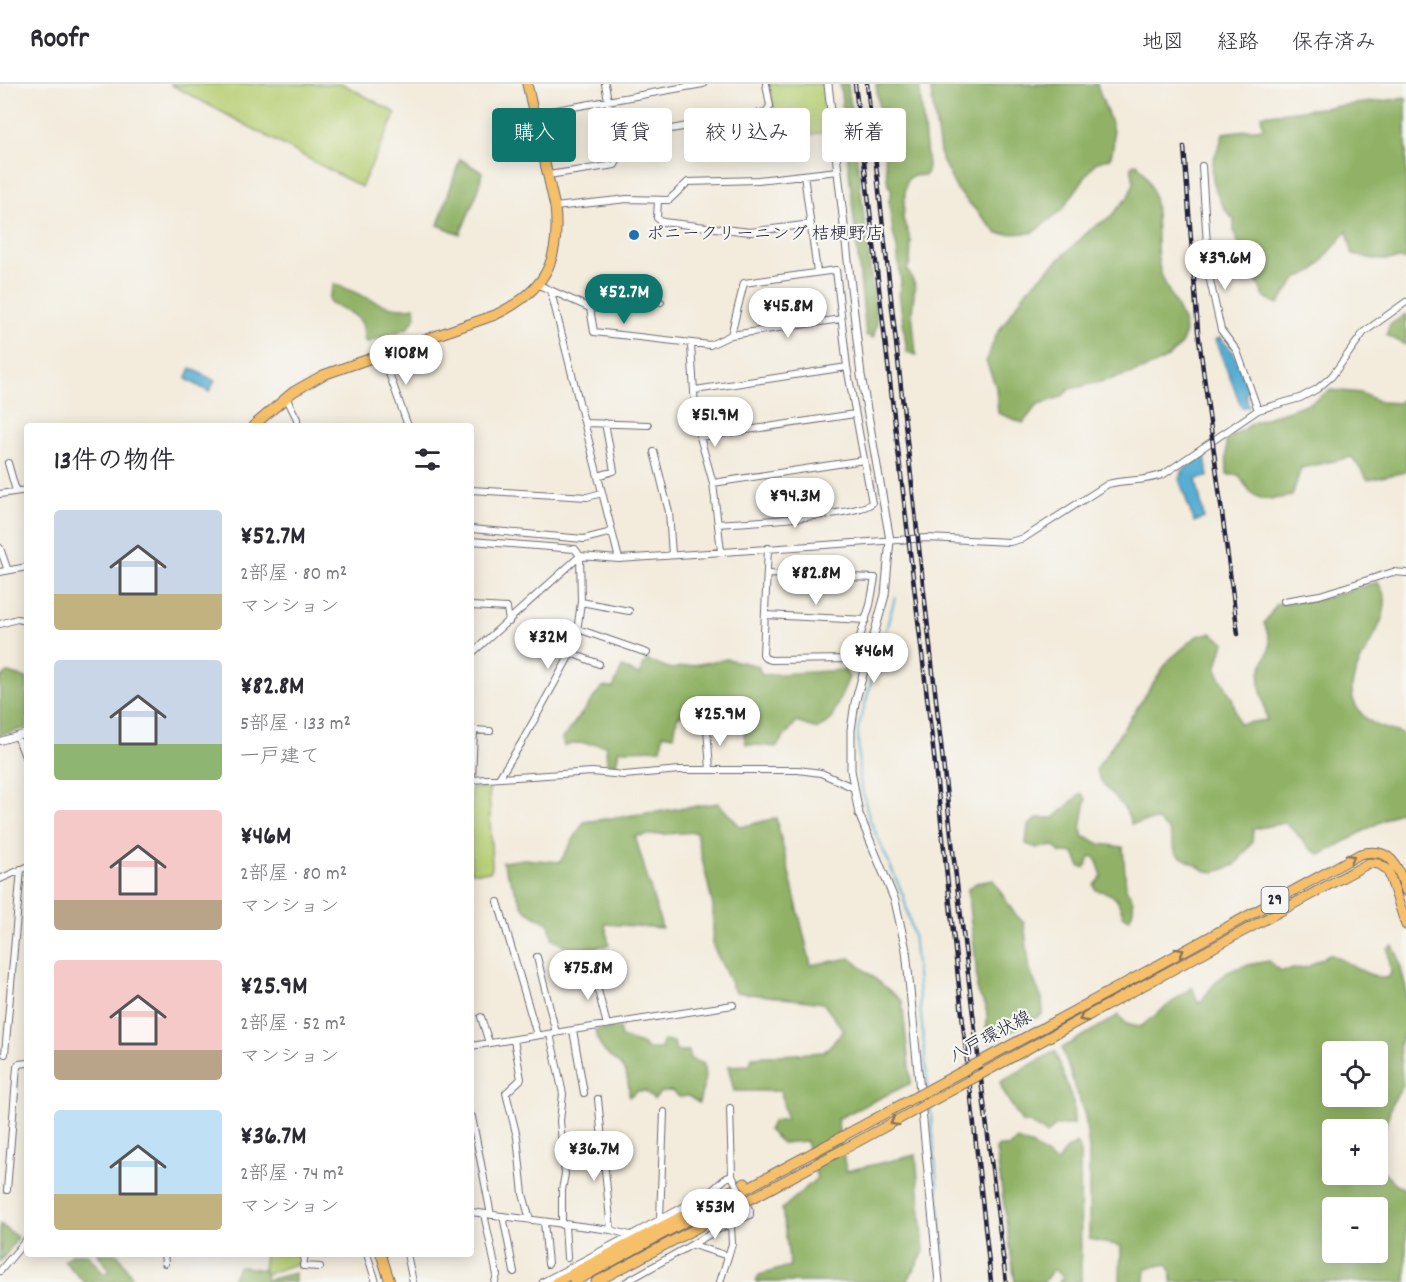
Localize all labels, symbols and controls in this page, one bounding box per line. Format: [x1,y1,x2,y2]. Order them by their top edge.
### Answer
text: Roofr [30,21,89,61]
text: 地図 [1142,29,1184,59]
text: 経路 [1217,29,1259,59]
text: 保存済み [1292,29,1376,59]
chip: 購入 [492,108,576,162]
chip: 賃貸 [588,108,672,162]
chip: 絞り込み [684,108,810,162]
chip: 新着 [822,108,906,162]
place label: ポニークリーニング 桔梗野店 [646,223,884,248]
marker: ポニークリーニング 桔梗野店 [627,228,641,242]
pin: ¥39.6M [1176,240,1274,291]
text: ¥39.6M [1199,245,1251,273]
pin: ¥52.7M [575,274,673,325]
text: ¥52.7M [599,279,649,307]
pin: ¥45.8M [739,288,837,339]
text: ¥45.8M [763,293,813,321]
pin: ¥108M [364,335,448,386]
text: ¥108M [384,340,428,368]
pin: ¥51.9M [666,397,764,448]
text: ¥51.9M [691,402,739,430]
icon: filters [411,443,444,476]
text: 13件の物件 [54,444,175,481]
pin: ¥94.3M [746,478,844,529]
text: ¥94.3M [769,483,821,511]
text: ¥52.7M [240,519,306,556]
icon: home [102,534,174,606]
pin: ¥82.8M [767,555,865,606]
text: ¥82.8M [791,560,841,588]
text: 2部屋 · 80 m² [240,561,347,589]
text: マンション [240,594,339,622]
pin: ¥32M [512,619,584,670]
text: ¥32M [528,624,568,652]
pin: ¥46M [838,633,910,684]
text: ¥46M [854,638,894,666]
text: ¥82.8M [240,669,304,706]
icon: home [102,684,174,756]
pin: ¥25.9M [671,696,769,747]
text: ¥25.9M [694,701,746,729]
text: 5部屋 · 133 m² [240,711,351,739]
text: 一戸建て [240,744,320,772]
text: ¥46M [240,819,291,856]
icon: home [102,834,174,906]
one-way arrow [1345,854,1355,865]
text: 2部屋 · 80 m² [240,861,347,889]
road number: 29 [1262,887,1288,913]
text: マンション [240,894,339,922]
one-way arrow [1174,948,1185,960]
pin: ¥75.8M [539,950,637,1001]
text: ¥75.8M [563,955,613,983]
text: ¥25.9M [240,969,307,1006]
icon: home [102,984,174,1056]
street label: 八戸環状線 [945,1006,1037,1070]
text: 2部屋 · 52 m² [240,1011,346,1039]
one-way arrow [1079,1011,1090,1022]
map controls [1322,1041,1388,1263]
button: locate [1322,1041,1388,1107]
text: マンション [240,1044,339,1072]
one-way arrow [890,1115,900,1126]
text: ¥36.7M [240,1119,306,1156]
button: + [1322,1119,1388,1185]
pin: ¥36.7M [545,1131,643,1182]
icon: home [102,1134,174,1206]
text: ¥36.7M [568,1136,620,1164]
text: 2部屋 · 74 m² [240,1161,344,1189]
pin: ¥53M [679,1189,751,1240]
text: マンション [240,1194,339,1222]
text: ¥53M [695,1194,735,1222]
button: − [1322,1197,1388,1263]

